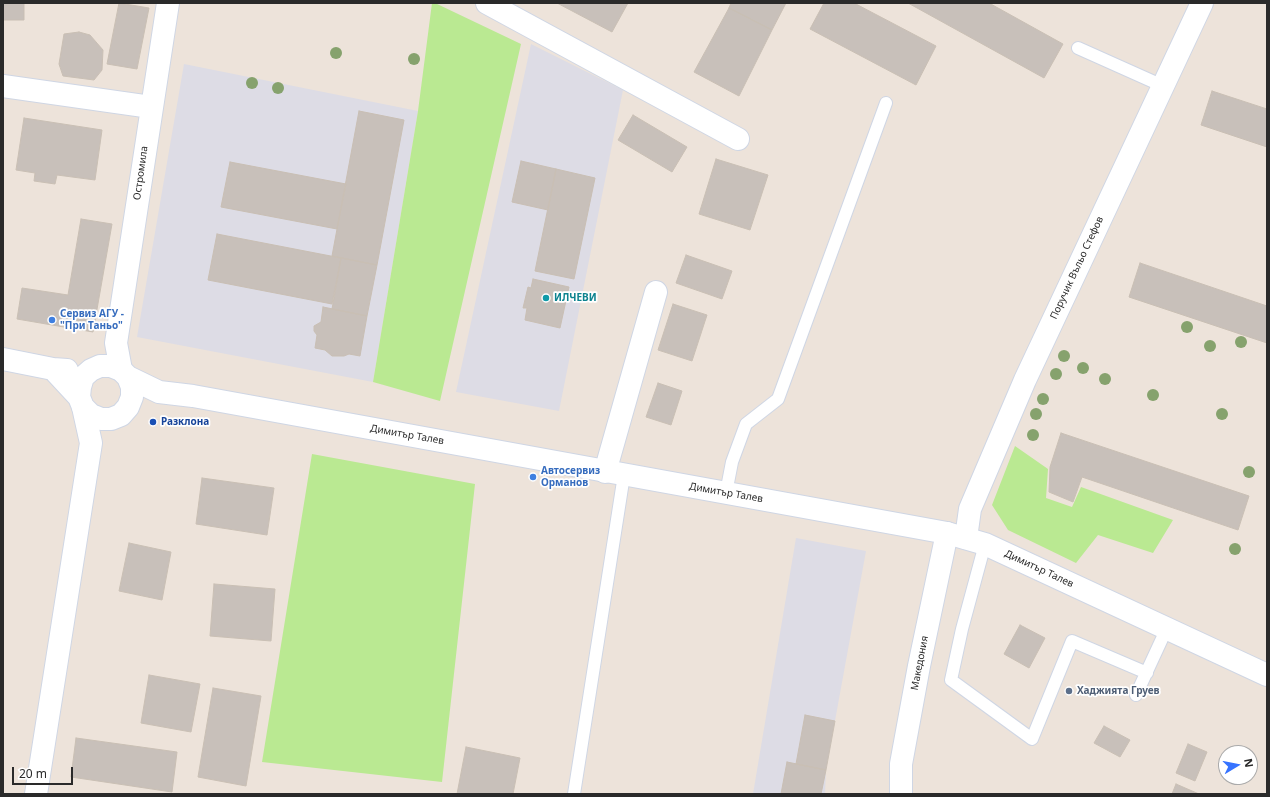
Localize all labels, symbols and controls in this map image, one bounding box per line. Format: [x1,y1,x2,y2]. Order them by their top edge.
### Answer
street label: Остромила [131,145,151,201]
street label: Поручик Въльо Стефов [1048,215,1106,321]
place label: ИЛЧЕВИ [554,292,597,304]
marker: ИЛЧЕВИ [541,293,551,303]
place label: Сервиз АГУ - "При Таньо" [60,308,124,332]
marker: Сервиз АГУ - "При Таньо" [47,315,57,325]
place label: Разклона [161,416,209,428]
marker: Разклона [148,417,158,427]
street label: Димитър Талев [369,423,445,447]
place label: Автосервиз Орманов [541,465,600,488]
marker: Автосервиз Орманов [528,472,538,482]
street label: Димитър Талев [688,481,764,505]
street label: Димитър Талев [1003,548,1075,590]
street label: Македония [909,635,931,691]
place label: Хаджията Груев [1077,685,1160,697]
marker: Хаджията Груев [1064,686,1074,696]
north arrow [1218,745,1258,785]
text: N [1241,757,1257,769]
scale bar [14,759,75,785]
text: 20 m [19,765,47,782]

